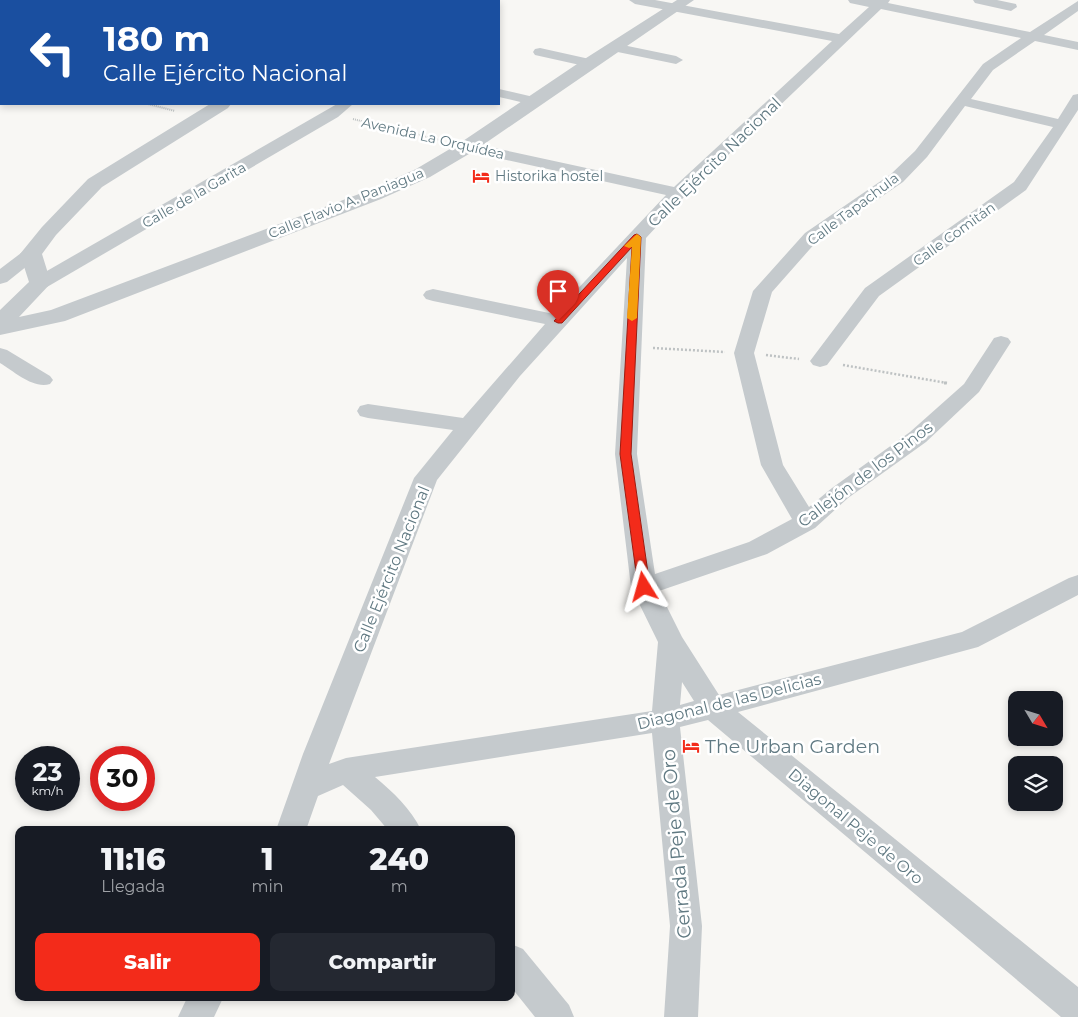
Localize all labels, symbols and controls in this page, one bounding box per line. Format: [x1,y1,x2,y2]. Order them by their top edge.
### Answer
text: 180 m [103,17,210,60]
icon: left [20,20,85,85]
text: Calle Ejército Nacional [103,60,347,87]
street label: Calle Ejército Nacional [644,94,785,231]
street label: Avenida La Orquídea [360,113,506,163]
street label: Calle de la Garita [139,158,249,232]
street label: Calle Flavio A. Paniagua [266,164,426,242]
hotel icon: Historika hostel [471,166,491,186]
place label: Historika hostel [495,167,603,185]
street label: Calle Tapachula [804,169,902,249]
street label: Calle Comitán [909,198,999,270]
pin [537,270,579,321]
icon: arrive [544,277,572,305]
street label: Callejón de los Pinos [794,417,937,531]
street label: Calle Ejército Nacional [349,483,434,655]
position arrow [617,560,669,612]
street label: Diagonal de las Delicias [635,669,823,734]
north arrow [1008,691,1062,746]
map controls [1008,691,1063,811]
place label: The Urban Garden [705,735,880,758]
hotel icon: The Urban Garden [681,736,701,756]
speed limit sign: 30 [90,746,155,811]
street label: Cerrada Peje de Oro [657,748,696,940]
button: layers [1008,756,1063,811]
text: 23 [33,757,62,787]
street label: Diagonal Peje de Oro [784,764,927,888]
text: km/h [31,783,64,798]
text: 11:16 [101,841,165,878]
text: 1 [261,841,274,878]
text: 240 [370,841,429,878]
text: Llegada [101,877,165,896]
text: min [251,877,284,896]
text: m [391,877,408,896]
button: Salir [35,933,260,991]
button: Compartir [270,933,495,991]

